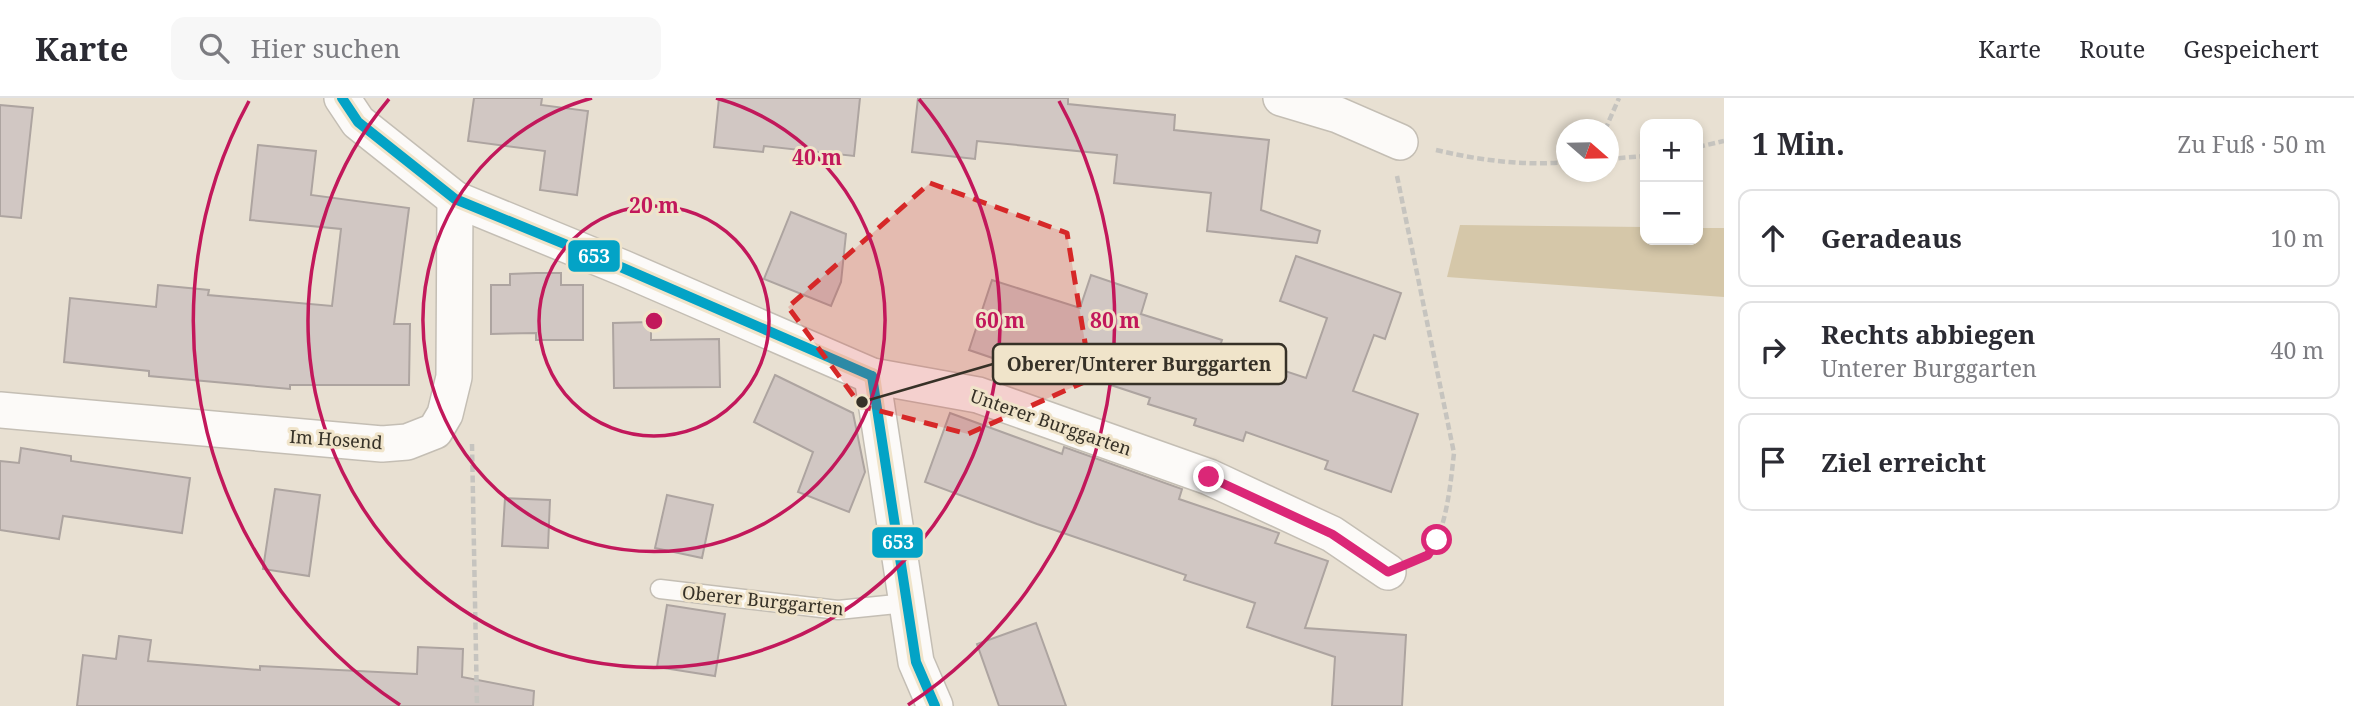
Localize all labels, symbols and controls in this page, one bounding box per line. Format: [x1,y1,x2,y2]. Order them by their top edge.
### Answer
search box [171,17,661,80]
text: Karte [35,26,129,71]
icon: search [195,29,233,67]
text: Hier suchen [251,30,401,66]
text: Karte [1978,32,2041,65]
text: Route [2079,32,2145,65]
text: Gespeichert [2183,32,2319,65]
north arrow [1556,119,1619,182]
map controls [1640,119,1703,245]
button: + [1640,119,1703,182]
text: 1 Min. [1752,123,1845,164]
text: Zu Fuß · 50 m [2178,128,2326,160]
text: 40 m [792,143,842,171]
button: − [1640,182,1703,245]
text: 20 m [629,191,679,219]
icon: ahead [1754,219,1792,257]
text: Geradeaus [1821,220,1962,256]
text: 10 m [2271,222,2324,254]
line badge: 653 [567,239,621,273]
text: 653 [578,243,610,269]
text: 60 m [975,306,1025,334]
text: 80 m [1090,306,1140,334]
centre of rings [642,309,666,333]
text: Rechts abbiegen [1821,316,2035,352]
icon: right [1754,331,1792,369]
text: 40 m [2271,334,2324,366]
callout: Oberer/Unterer Burggarten [993,344,1286,384]
text: Oberer/Unterer Burggarten [1007,351,1272,377]
text: Unterer Burggarten [1821,352,2037,384]
street label: Unterer Burggarten [967,383,1135,461]
street label: Im Hosend [289,424,383,454]
icon: arrive [1754,443,1792,481]
text: Ziel erreicht [1821,444,1986,480]
route end [1193,461,1224,492]
route start [1421,524,1452,555]
line badge: 653 [871,526,924,559]
text: 653 [882,529,914,555]
street label: Oberer Burggarten [681,580,845,620]

